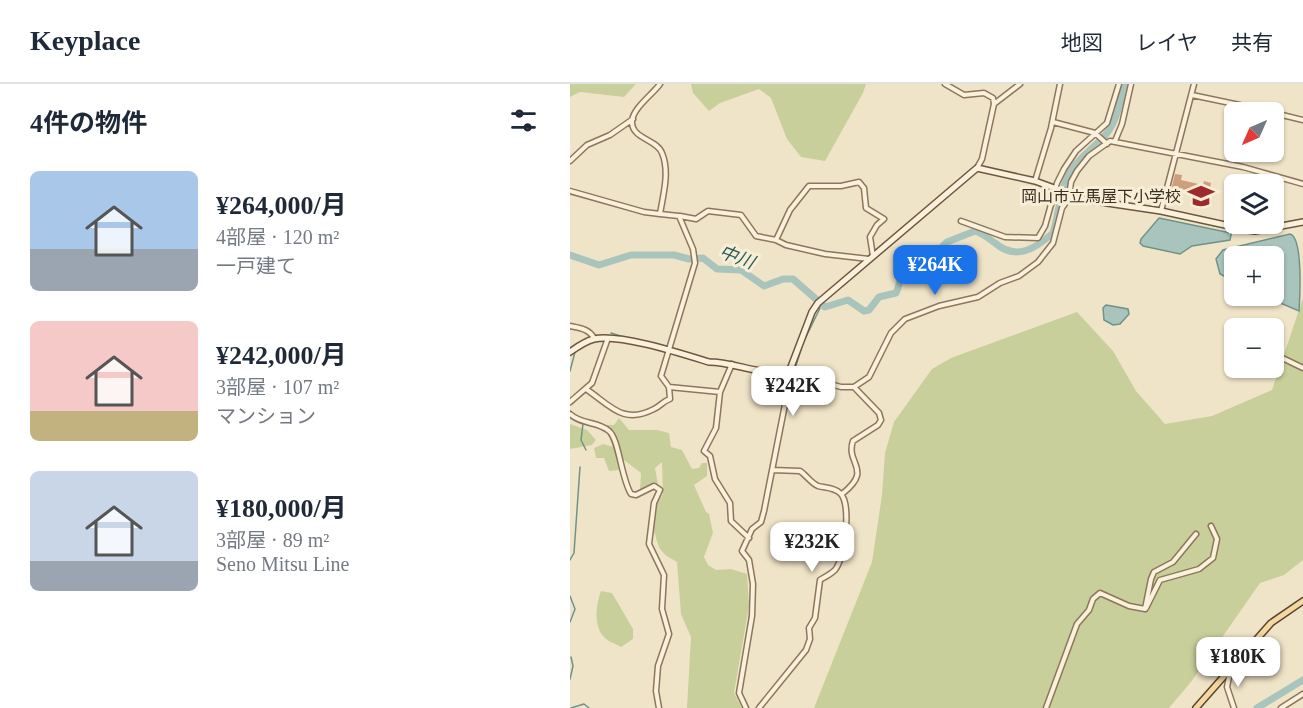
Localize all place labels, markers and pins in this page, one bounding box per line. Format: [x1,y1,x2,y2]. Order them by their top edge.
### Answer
school or university icon: 岡山市立馬屋下小学校 [1186,181,1216,211]
place label: 岡山市立馬屋下小学校 [1021,188,1181,205]
pin: ¥264K [893,245,977,296]
pin: ¥242K [751,366,835,417]
pin: ¥232K [770,522,854,573]
pin: ¥180K [1196,637,1280,688]

